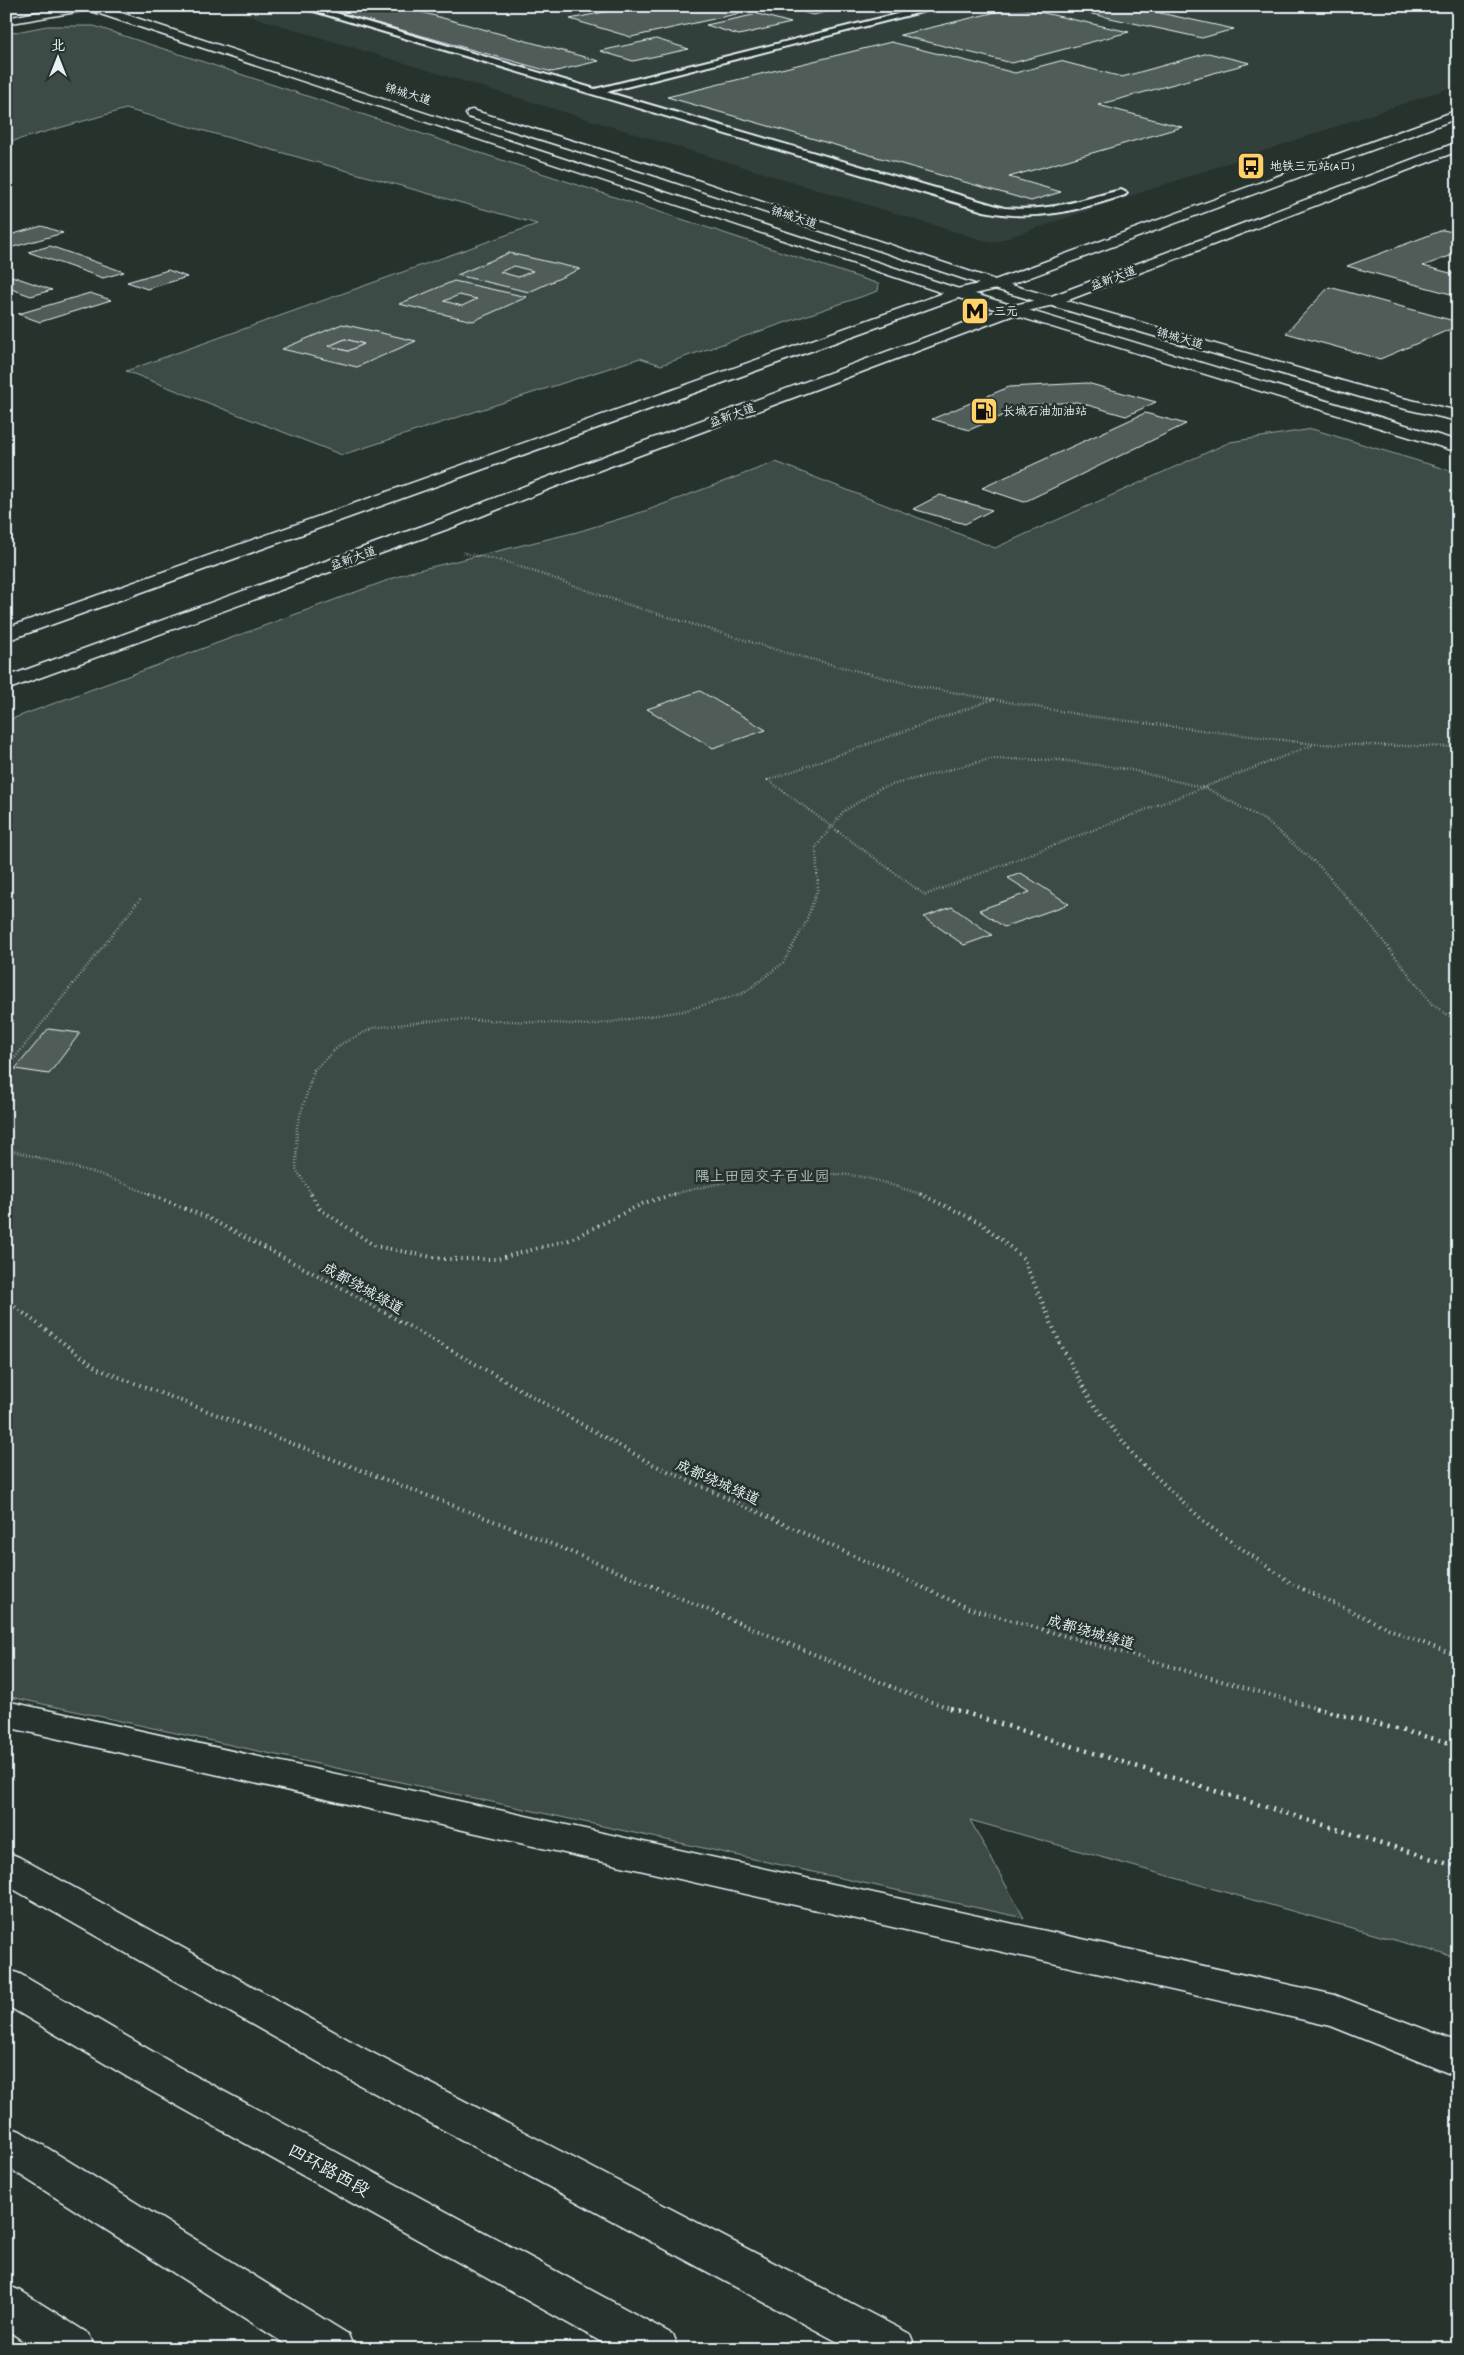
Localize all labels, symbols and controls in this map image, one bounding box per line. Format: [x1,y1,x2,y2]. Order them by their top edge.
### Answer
north arrow [32,32,82,82]
text: 北 [51,37,65,57]
street label: 锦城大道 [382,80,433,111]
bus stop icon: 地铁三元站(A口) [1236,151,1266,181]
place label: 地铁三元站(A口) [1270,159,1355,176]
street label: 锦城大道 [768,203,819,234]
street label: 益新大道 [1088,263,1139,296]
metro station icon: 三元 [960,296,990,326]
place label: 三元 [994,304,1018,321]
street label: 锦城大道 [1154,325,1205,354]
fuel station icon: 长城石油加油站 [969,396,999,426]
street label: 益新大道 [707,400,758,433]
place label: 长城石油加油站 [1003,404,1087,421]
street label: 益新大道 [328,543,379,576]
park label: 隅上田园交子百业园 [694,1167,830,1189]
street label: 成都绕城绿道 [317,1258,407,1321]
street label: 成都绕城绿道 [672,1455,763,1512]
street label: 成都绕城绿道 [1044,1611,1137,1657]
street label: 四环路西段 [282,2139,373,2205]

